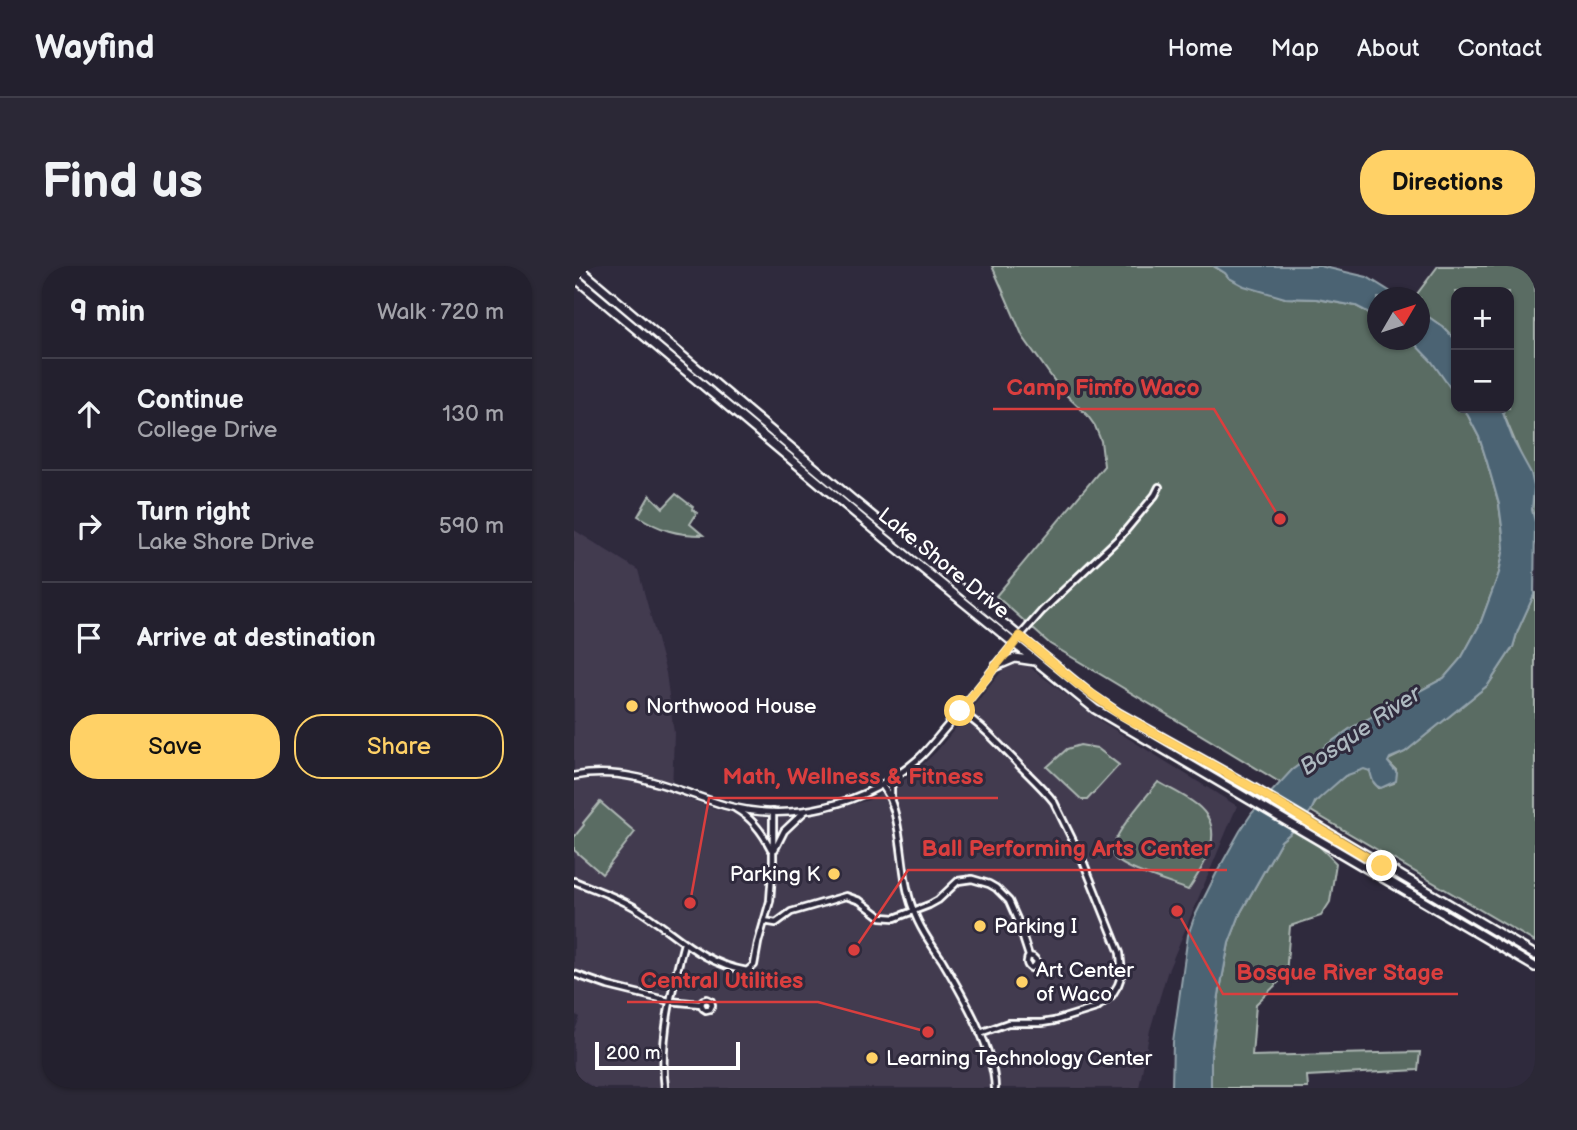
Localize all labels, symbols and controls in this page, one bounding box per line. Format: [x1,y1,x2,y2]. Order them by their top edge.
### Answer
text: Wayfind [35,28,154,68]
text: Home [1168,34,1233,63]
text: Map [1271,34,1319,63]
text: About [1357,34,1419,63]
text: Contact [1457,34,1542,63]
button: Directions [1360,150,1535,215]
text: Find us [42,153,203,212]
north arrow [1367,287,1430,350]
map controls [1451,287,1514,413]
button: + [1451,287,1514,350]
text: 9 min [70,294,145,330]
text: Walk · 720 m [377,298,504,326]
button: − [1451,350,1514,413]
callout: Camp Fimfo Waco [993,365,1214,409]
text: Camp Fimfo Waco [1007,374,1200,402]
text: Continue [137,385,244,416]
icon: ahead [70,395,108,433]
text: 130 m [442,400,504,428]
text: College Drive [137,416,277,444]
text: Turn right [137,497,250,528]
street label: Lake Shore Drive [873,503,1014,624]
icon: right [70,507,108,545]
text: 590 m [439,512,504,540]
text: Lake Shore Drive [137,528,314,556]
icon: arrive [70,619,108,657]
text: Arrive at destination [137,623,376,654]
water label: Bosque River [1295,679,1428,781]
place label: Northwood House [646,694,817,719]
route start [944,695,975,726]
marker: Northwood House [624,698,640,714]
button: Save [70,714,280,779]
button: Share [294,714,504,779]
callout: Math, Wellness & Fitness [709,754,998,798]
text: Math, Wellness & Fitness [723,763,983,791]
callout: Ball Performing Arts Center [908,826,1227,870]
text: Ball Performing Arts Center [921,835,1213,863]
route end [1366,850,1397,881]
place label: Parking K [730,862,820,887]
marker: Parking K [826,866,842,882]
place label: Parking I [994,914,1077,939]
marker: Parking I [972,918,988,934]
callout: Bosque River Stage [1223,950,1458,994]
callout: Central Utilities [627,958,818,1002]
place label: Art Center of Waco [1036,958,1134,1007]
text: Bosque River Stage [1236,959,1444,987]
text: Central Utilities [641,967,803,995]
marker: Art Center of Waco [1014,974,1030,990]
scale bar [595,1039,740,1071]
text: 200 m [606,1042,660,1065]
place label: Learning Technology Center [886,1046,1152,1071]
marker: Learning Technology Center [864,1050,880,1066]

